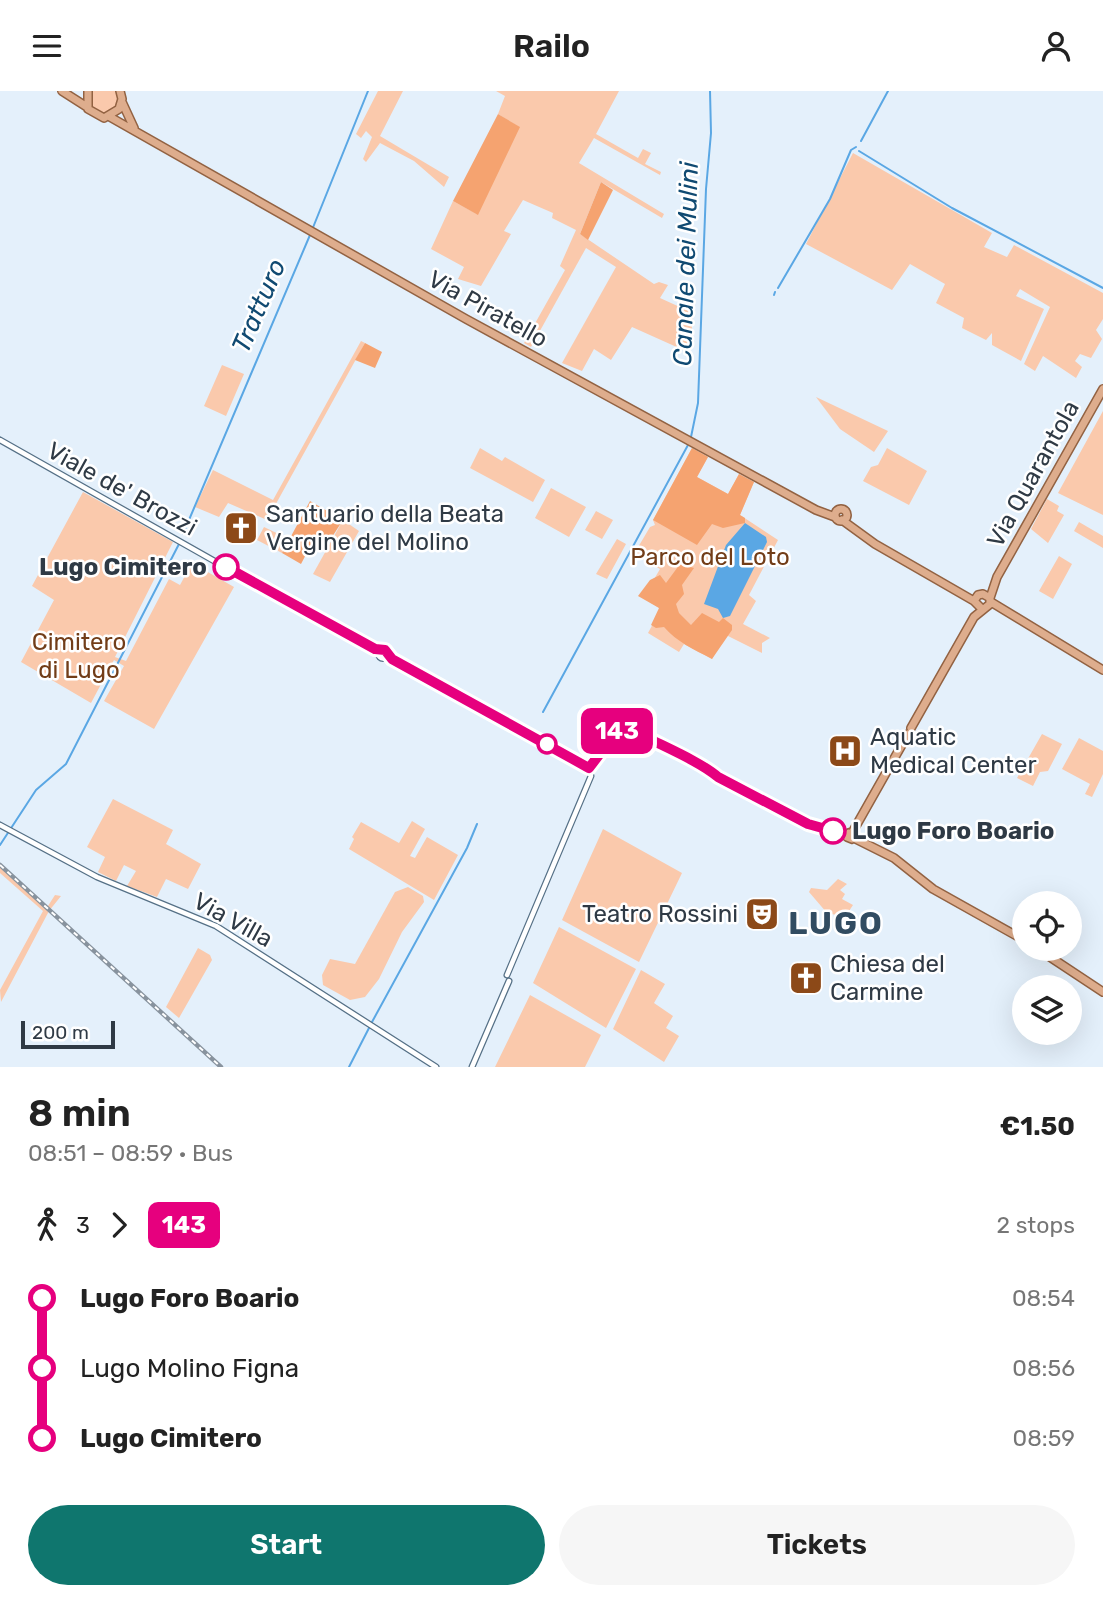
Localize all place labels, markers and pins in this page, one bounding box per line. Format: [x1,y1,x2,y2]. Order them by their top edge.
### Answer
place label: Santuario della Beata Vergine del Molino [266,500,504,556]
church icon: Santuario della Beata Vergine del Molino [222,509,260,547]
place label: Lugo Cimitero [39,553,207,581]
marker: Lugo Cimitero [213,554,239,580]
place label: Aquatic Medical Center [870,723,1037,779]
hospital icon: Aquatic Medical Center [826,732,864,770]
unlabelled marker [537,734,557,754]
place label: Lugo Foro Boario [852,817,1055,845]
marker: Lugo Foro Boario [820,818,846,844]
theatre icon: Teatro Rossini [743,895,781,933]
place label: Teatro Rossini [582,900,738,928]
place label: Chiesa del Carmine [830,950,945,1006]
church icon: Chiesa del Carmine [787,959,825,997]

